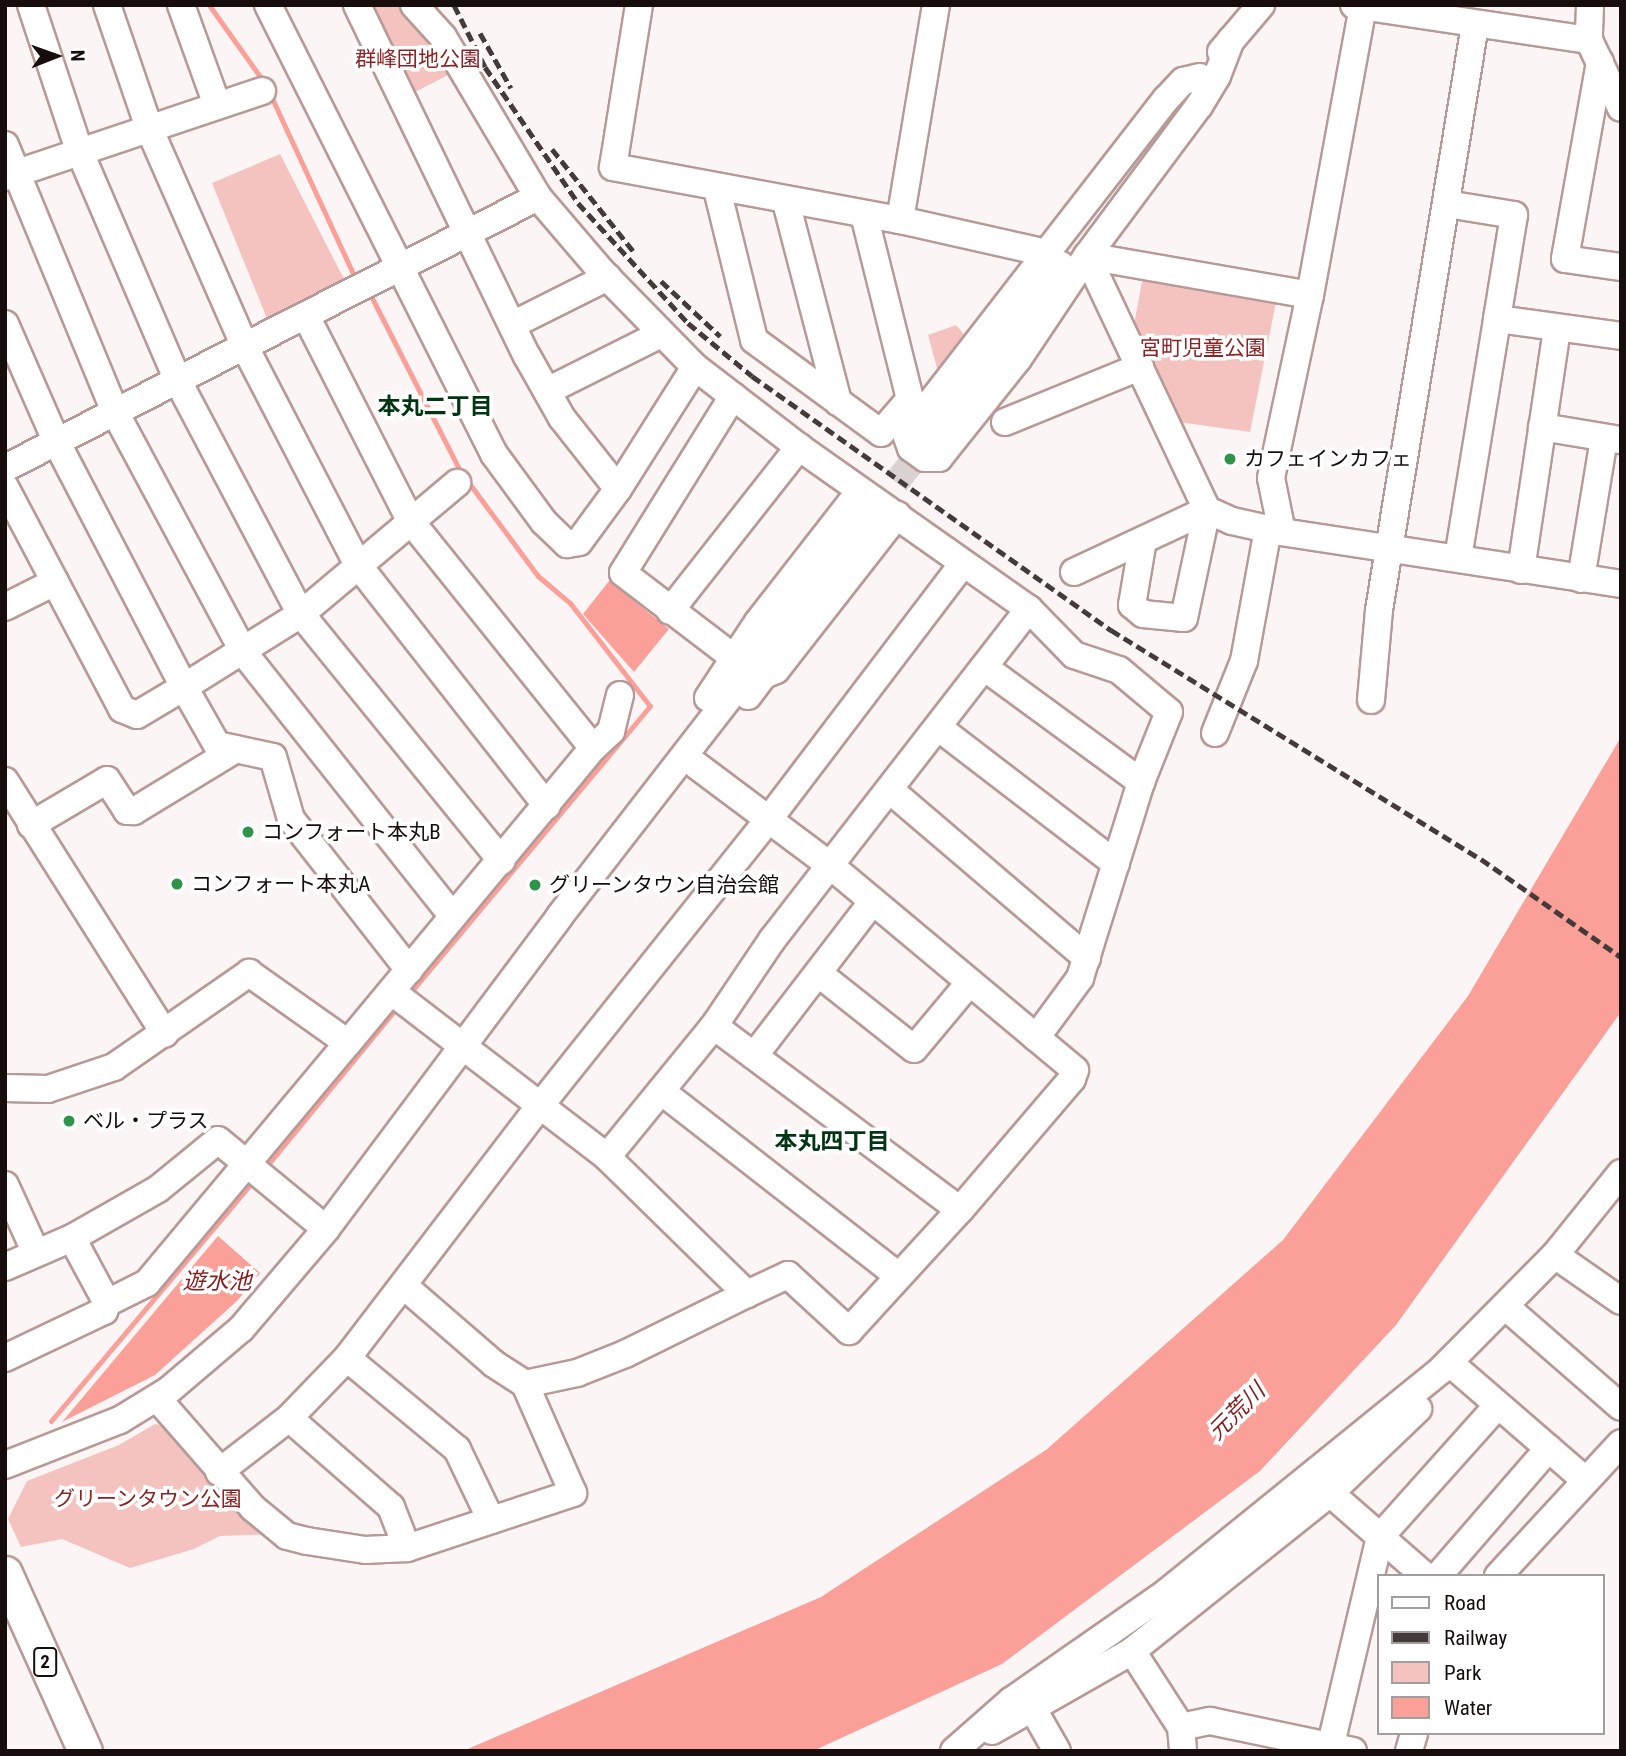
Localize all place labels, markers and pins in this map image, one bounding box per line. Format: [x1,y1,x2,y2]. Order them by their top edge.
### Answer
place label: カフェインカフェ [1244,446,1412,472]
marker: カフェインカフェ [1222,451,1238,467]
place label: コンフォート本丸B [262,819,441,845]
marker: コンフォート本丸B [240,824,256,840]
place label: コンフォート本丸A [191,871,371,897]
place label: グリーンタウン自治会館 [549,872,780,898]
marker: コンフォート本丸A [169,876,185,892]
marker: グリーンタウン自治会館 [527,877,543,893]
place label: ベル・プラス [83,1108,209,1134]
marker: ベル・プラス [61,1113,77,1129]

